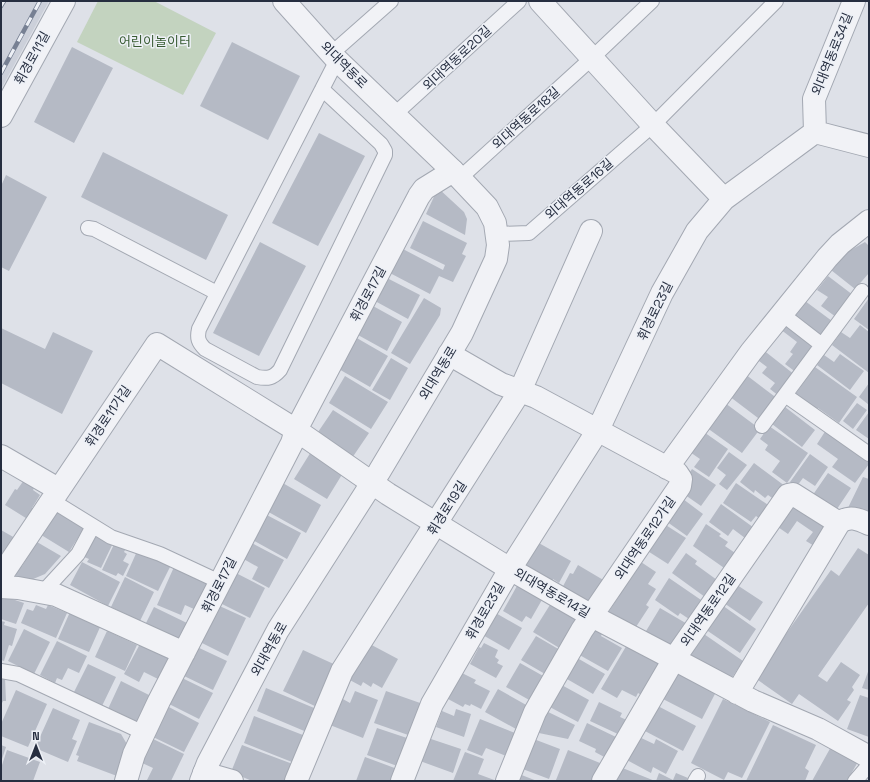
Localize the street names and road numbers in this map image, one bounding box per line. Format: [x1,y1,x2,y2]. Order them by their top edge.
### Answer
street label: 외대역동로34길 [808,10,856,98]
street label: 외대역동로20길 [419,22,495,94]
street label: 휘경로11길 [10,28,54,88]
street label: 외대역동로 [317,38,371,92]
street label: 외대역동로18길 [489,83,563,153]
street label: 외대역동로16길 [541,155,617,223]
street label: 휘경로17길 [346,263,390,325]
street label: 휘경로23길 [633,279,677,343]
street label: 외대역동로 [415,343,461,403]
street label: 휘경로11가길 [81,382,135,450]
street label: 휘경로19길 [424,478,470,538]
street label: 외대역동로12가길 [611,493,679,583]
street label: 휘경로17길 [198,554,240,616]
street label: 외대역동로14길 [511,564,593,622]
street label: 외대역동로12길 [677,570,739,650]
street label: 휘경로23길 [462,579,508,643]
street label: 외대역동로 [247,619,291,679]

